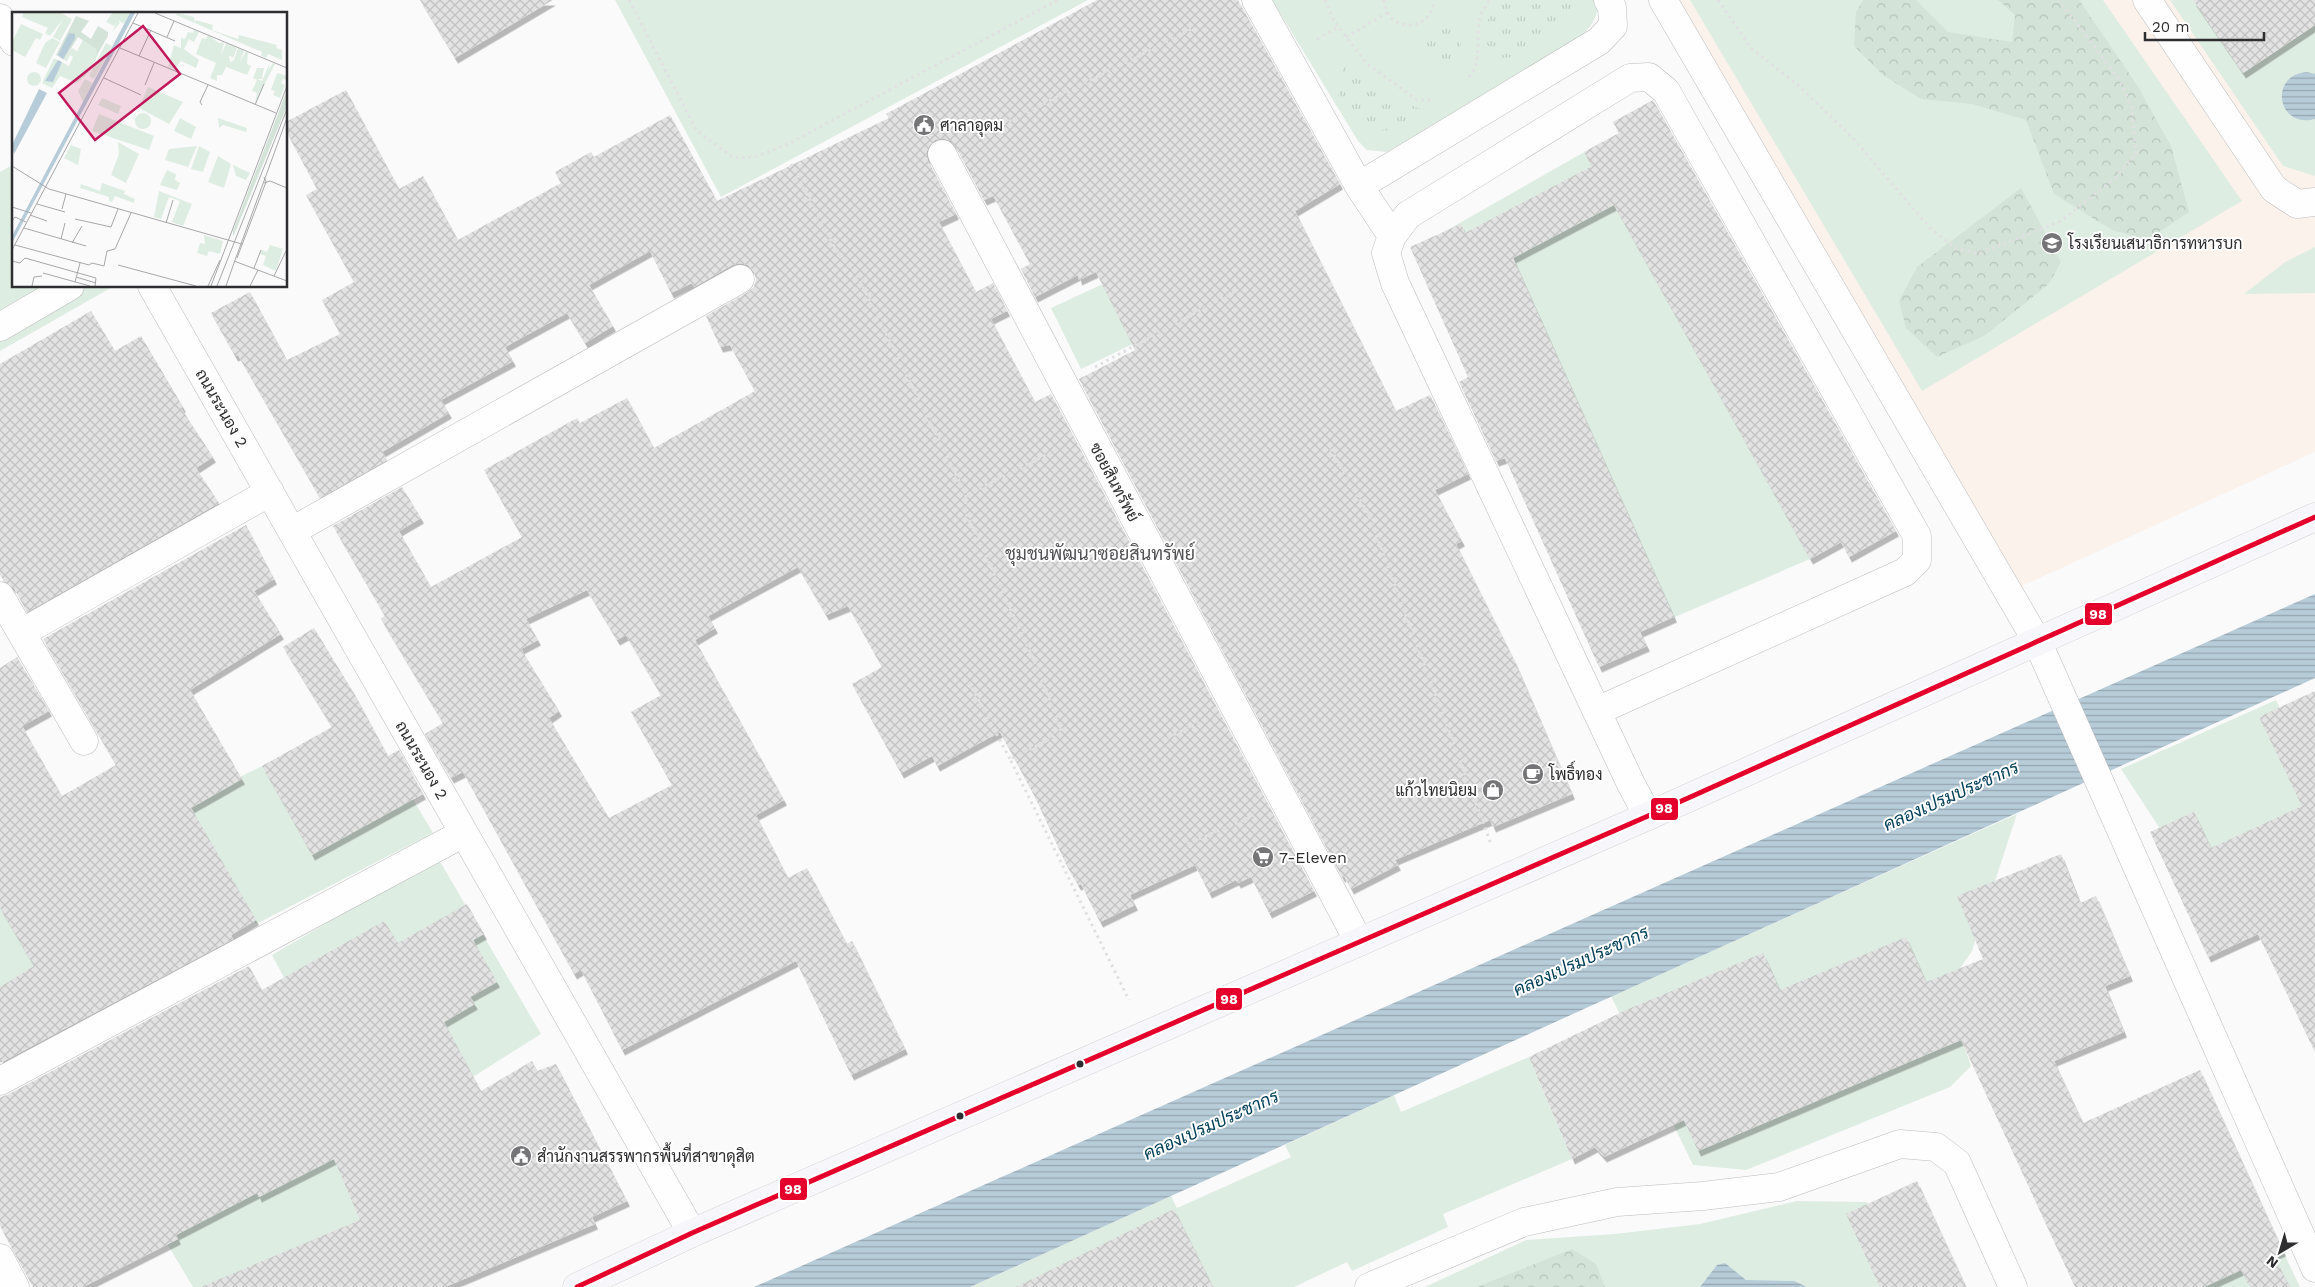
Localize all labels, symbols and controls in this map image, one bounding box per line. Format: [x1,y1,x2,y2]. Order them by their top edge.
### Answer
scale bar [2145,10,2264,42]
inset map [12,12,288,288]
text: 20 m [2152,18,2190,36]
public building icon: ศาลาอุดม [912,113,936,137]
place label: ศาลาอุดม [940,116,1003,137]
school or university icon: โรงเรียนเสนาธิการทหารบก [2040,231,2064,255]
place label: โรงเรียนเสนาธิการทหารบก [2067,232,2242,253]
street label: ถนนระนอง 2 [191,366,252,451]
street label: ซอยสินทรัพย์ [1086,438,1146,525]
district label: ชุมชนพัฒนาซอยสินทรัพย์ [1005,541,1195,566]
line badge: 98 [2084,602,2113,626]
text: 98 [2089,606,2107,622]
street label: ถนนระนอง 2 [391,718,452,803]
water label: คลองเปรมประชากร [1880,756,2023,835]
place label: โพธิ์ทอง [1548,760,1602,784]
cafe icon: โพธิ์ทอง [1521,762,1545,786]
shop icon: แก้วไทยนิยม [1481,778,1505,802]
place label: แก้วไทยนิยม [1395,779,1477,800]
line badge: 98 [1650,797,1679,821]
text: 98 [1655,800,1673,816]
supermarket icon: 7-Eleven [1251,845,1275,869]
place label: 7-Eleven [1279,848,1347,867]
water label: คลองเปรมประชากร [1510,921,1653,1000]
line badge: 98 [1215,987,1243,1011]
text: 98 [1220,991,1238,1007]
unlabelled marker [1075,1059,1085,1069]
water label: คลองเปรมประชากร [1140,1085,1283,1164]
unlabelled marker [955,1111,965,1121]
place label: สำนักงานสรรพากรพื้นที่สาขาดุสิต [537,1142,755,1168]
public building icon: สำนักงานสรรพากรพื้นที่สาขาดุสิต [509,1144,533,1168]
line badge: 98 [779,1177,808,1201]
text: 98 [784,1181,802,1197]
north arrow [2255,1227,2305,1277]
text: N [2263,1253,2281,1272]

